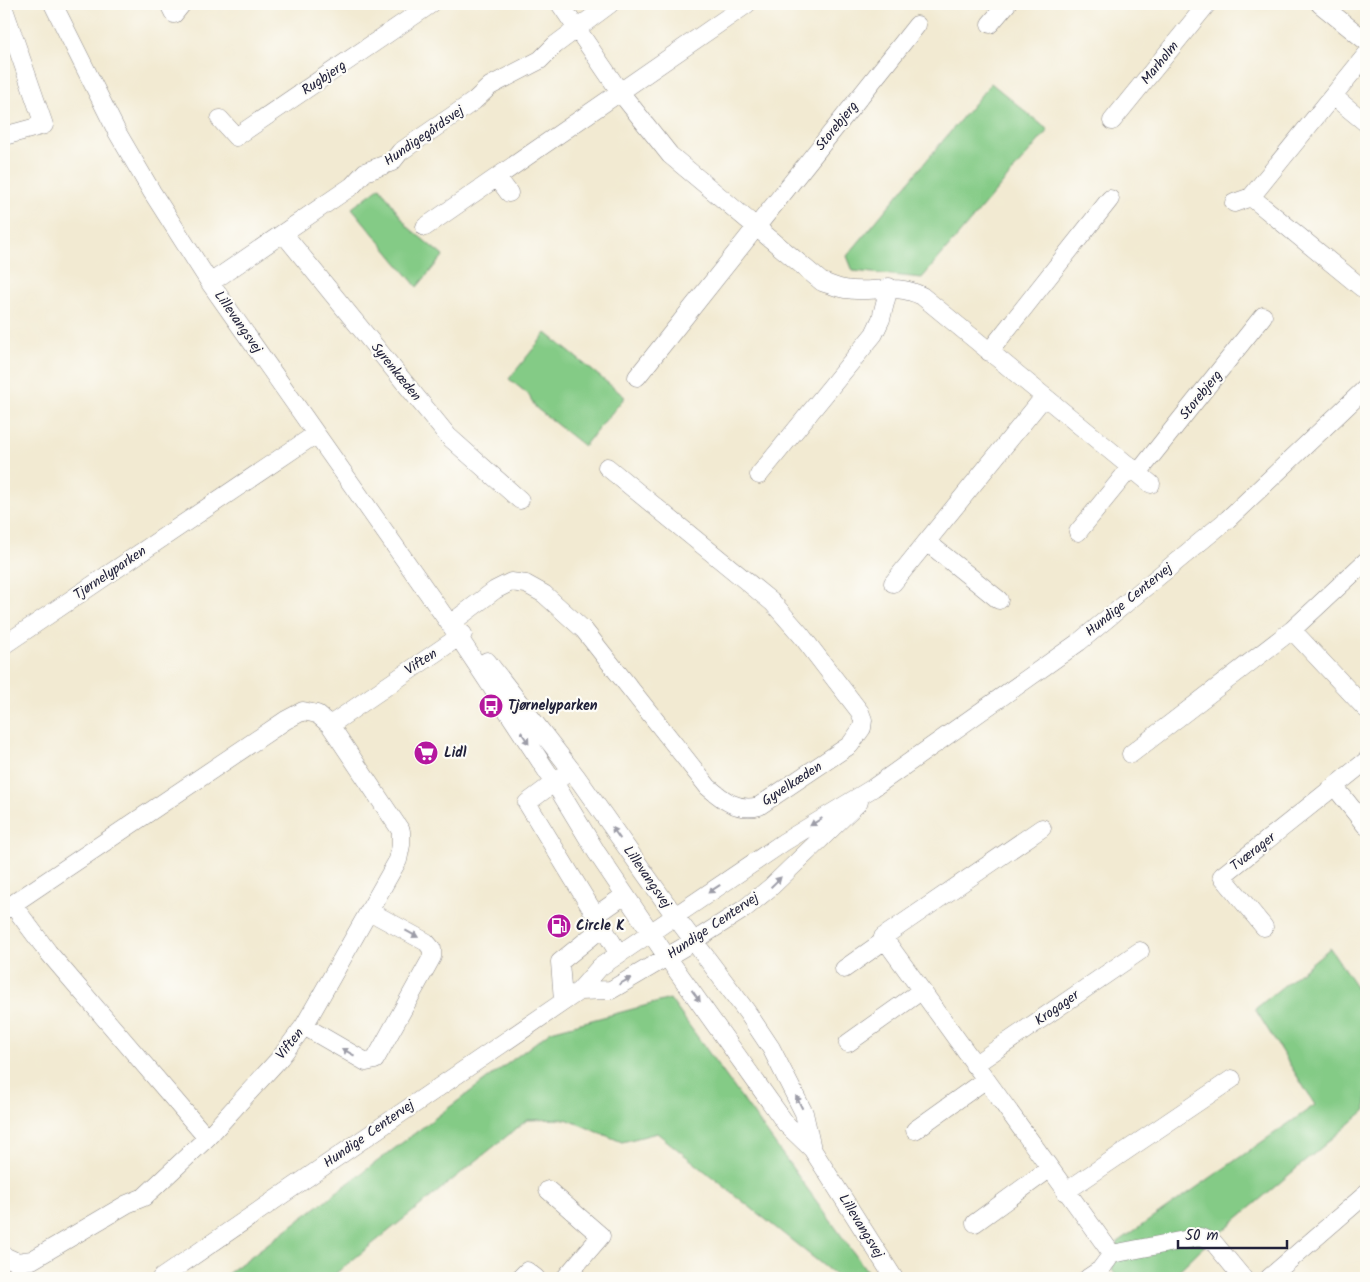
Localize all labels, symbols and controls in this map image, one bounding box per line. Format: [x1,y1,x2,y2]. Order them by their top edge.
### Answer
street label: Marholm [1136,36,1184,90]
street label: Rugbjerg [297,55,351,101]
street label: Storebjerg [810,96,864,156]
street label: Hundigegårdsvej [379,100,469,172]
street label: Lillevangsvej [208,286,268,358]
street label: Syrenkæden [365,338,427,406]
street label: Storebjerg [1174,365,1228,425]
street label: Tjørnelyparken [69,540,151,606]
street label: Hundige Centervej [1081,558,1178,642]
street label: Viften [400,643,442,681]
bus stop icon: Tjørnelyparken [478,693,504,719]
place label: Tjørnelyparken [508,695,598,717]
one-way arrow [520,731,530,745]
supermarket icon: Lidl [413,740,439,766]
place label: Lidl [444,742,467,764]
street label: Gyvelkæden [757,756,827,812]
one-way arrow [810,817,823,826]
one-way arrow [611,826,621,840]
street label: Tværager [1226,826,1282,877]
street label: Lillevangsvej [617,841,677,913]
one-way arrow [770,876,782,888]
one-way arrow [708,884,721,894]
street label: Hundige Centervej [663,887,764,965]
fuel station icon: Circle K [546,913,572,939]
place label: Circle K [576,915,625,937]
one-way arrow [406,930,419,939]
one-way arrow [619,977,632,986]
street label: Krogager [1030,984,1085,1031]
one-way arrow [691,989,701,1003]
street label: Viften [270,1023,310,1065]
one-way arrow [342,1048,355,1057]
street label: Hundige Centervej [319,1094,419,1174]
one-way arrow [795,1095,803,1110]
street label: Lillevangsvej [832,1189,890,1263]
scale bar [1178,1217,1286,1249]
text: 50 m [1185,1224,1219,1248]

